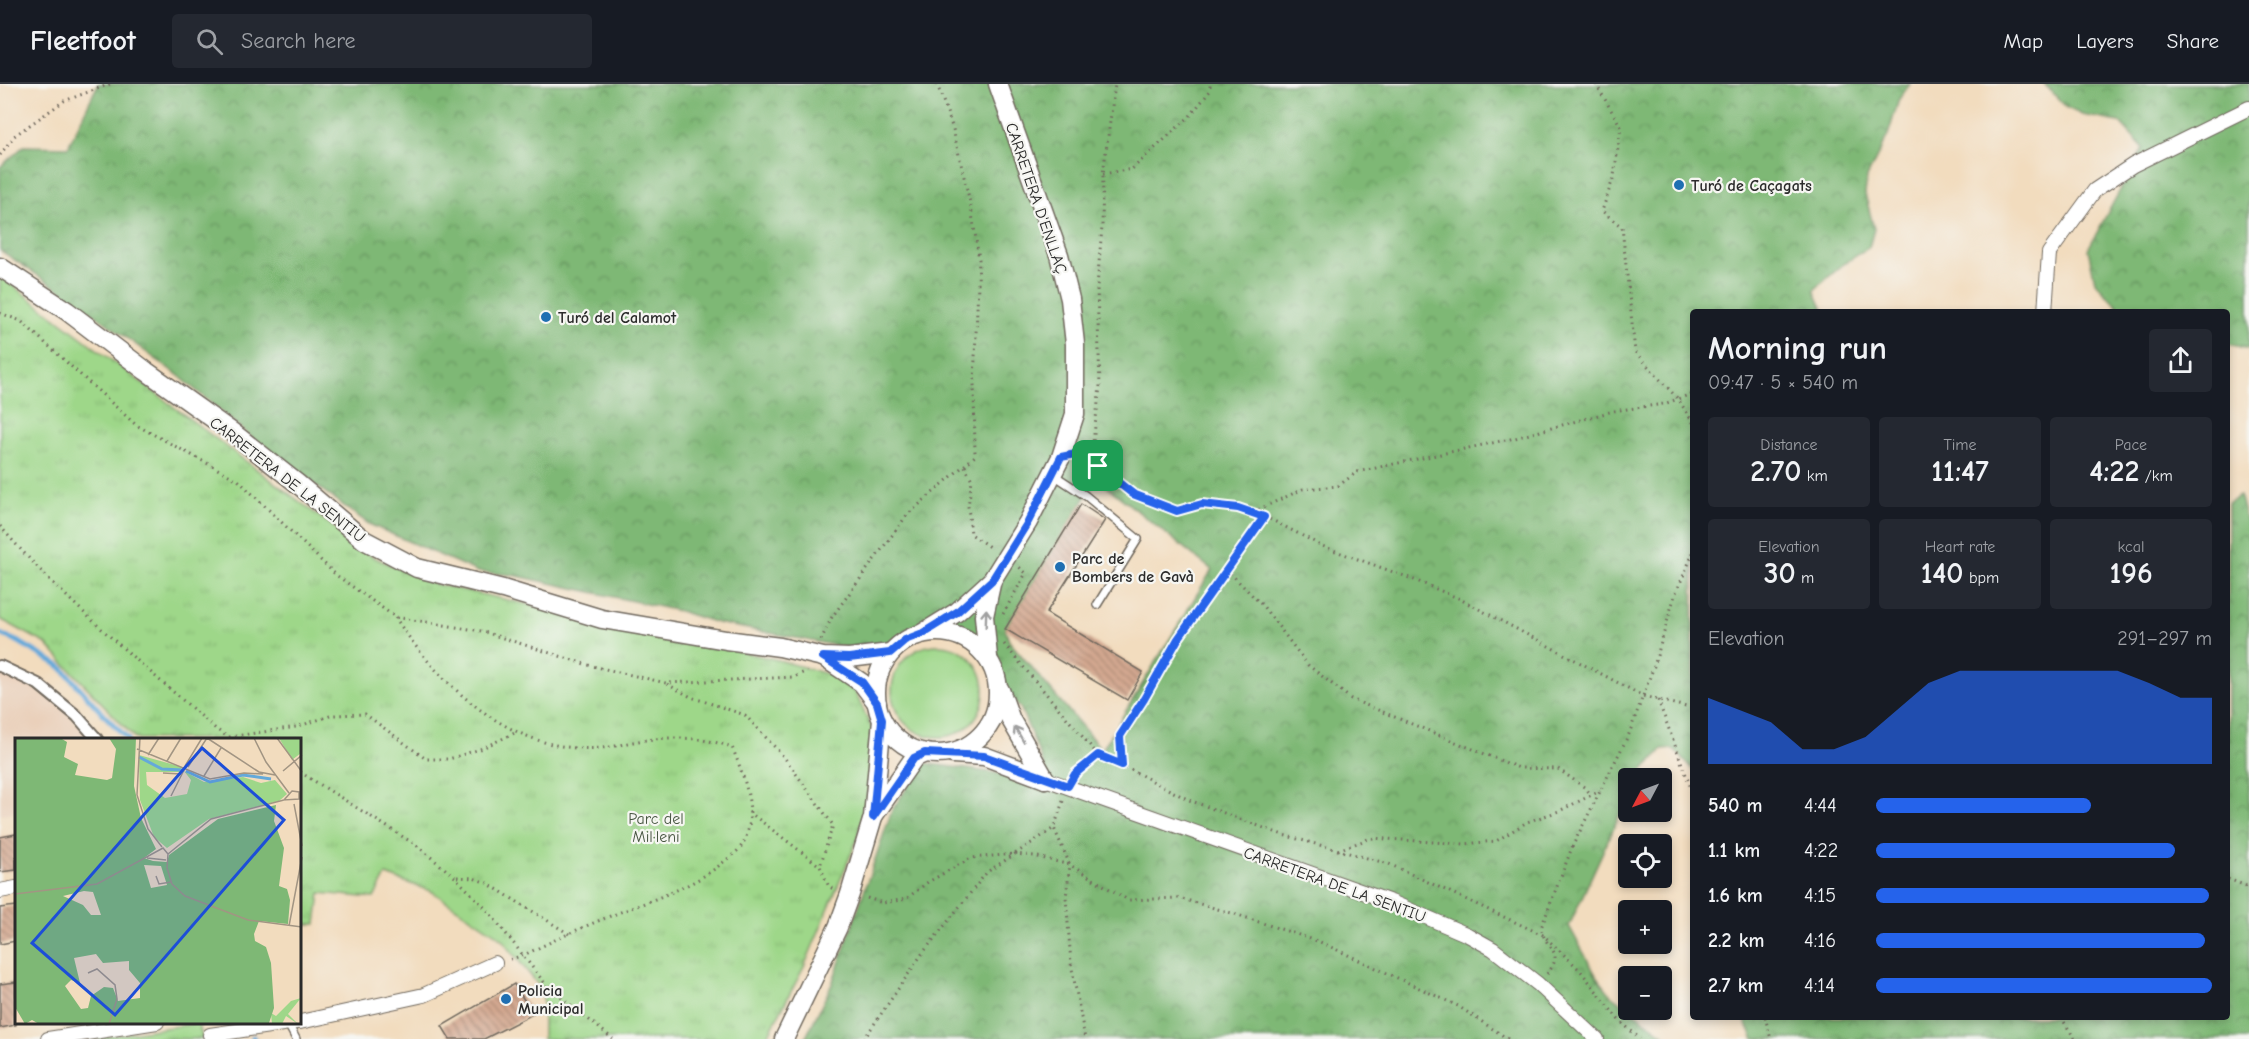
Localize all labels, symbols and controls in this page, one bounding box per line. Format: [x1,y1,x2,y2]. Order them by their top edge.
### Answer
search box [172,14,592,68]
text: Fleetfoot [30,25,136,57]
icon: search [193,25,226,58]
text: Search here [241,28,356,54]
text: Map [2004,29,2043,53]
text: Layers [2076,29,2134,53]
text: Share [2167,29,2219,53]
street label: CARRETERA D'ENLLAÇ [1002,120,1070,276]
place label: Turó de Caçagats [1691,177,1812,195]
marker: Turó de Caçagats [1672,178,1686,192]
place label: Turó del Calamot [558,309,677,327]
marker: Turó del Calamot [539,310,553,324]
text: Morning run [1708,329,1887,367]
button: share [2149,329,2212,392]
text: 09:47 · 5 × 540 m [1708,371,1858,394]
street label: CARRETERA DE LA SENTIU [206,413,369,546]
text: Distance [1760,436,1818,454]
text: Time [1943,436,1977,454]
text: Pace [2115,436,2147,454]
pin [1072,440,1123,491]
icon: arrive [1081,449,1114,482]
text: 2.70 [1750,454,1801,489]
text: 11:47 [1931,454,1989,489]
text: 4:22 [2089,454,2139,489]
text: km [1801,467,1828,485]
text: /km [2139,467,2173,485]
text: Elevation [1758,538,1820,556]
text: Heart rate [1925,538,1995,556]
text: kcal [2118,538,2144,556]
place label: Parc de Bombers de Gavà [1072,550,1194,586]
text: 30 [1764,556,1796,591]
text: 140 [1921,556,1964,591]
text: 196 [2109,556,2153,591]
marker: Parc de Bombers de Gavà [1053,560,1067,574]
text: m [1796,569,1814,587]
text: bpm [1964,569,1999,587]
one-way arrow [980,609,991,629]
text: Elevation [1708,627,1785,650]
text: 291–297 m [2117,627,2212,650]
one-way arrow [1013,726,1025,743]
inset map [15,738,302,1024]
north arrow [1618,768,1672,822]
map controls [1618,768,1672,1020]
text: 540 m [1708,794,1762,817]
text: 4:44 [1804,794,1837,817]
park label: Parc del Mil·leni [628,810,684,846]
button: locate [1618,834,1672,888]
text: 1.1 km [1708,839,1760,862]
text: 4:22 [1804,839,1838,862]
street label: CARRETERA DE LA SENTIU [1241,844,1428,926]
text: 1.6 km [1708,884,1763,907]
text: 4:15 [1804,884,1836,907]
button: + [1618,900,1672,954]
text: 2.2 km [1708,929,1764,952]
text: 4:16 [1804,929,1836,952]
button: − [1618,966,1672,1020]
text: 2.7 km [1708,974,1763,997]
text: 4:14 [1804,974,1835,997]
place label: Policia Municipal [518,982,583,1018]
marker: Policia Municipal [499,992,513,1006]

